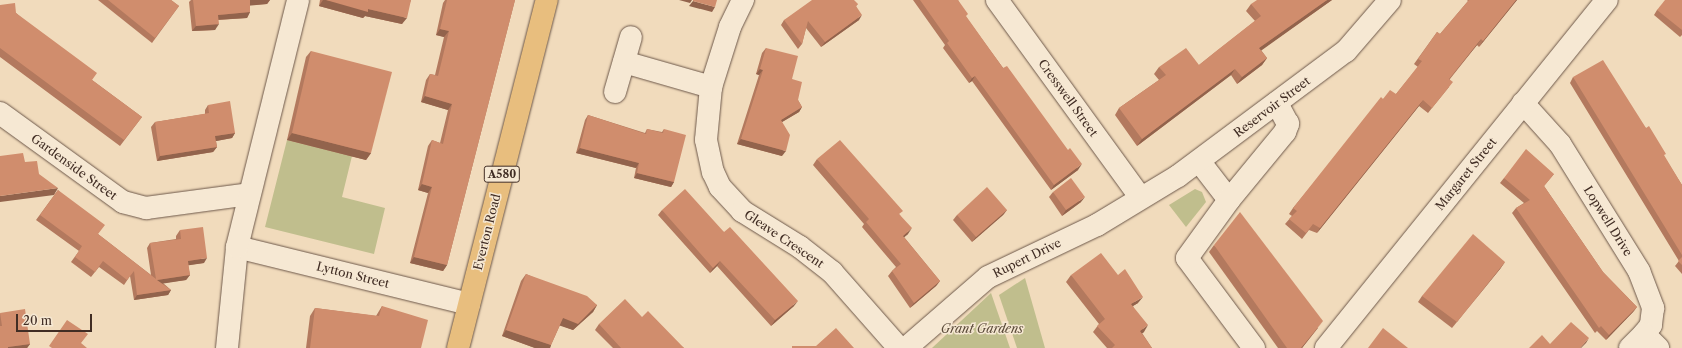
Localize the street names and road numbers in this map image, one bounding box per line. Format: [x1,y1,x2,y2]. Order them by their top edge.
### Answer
street label: Cresswell Street [1035,57,1101,139]
street label: Reservoir Street [1231,74,1313,140]
street label: Gardenside Street [28,131,120,203]
street label: Margaret Street [1432,135,1500,213]
road number: A580 [483,165,521,183]
street label: Lopwell Drive [1581,183,1635,259]
street label: Everton Road [471,192,503,272]
street label: Gleave Crescent [741,207,827,271]
street label: Rupert Drive [991,235,1063,281]
street label: Lytton Street [315,259,391,291]

